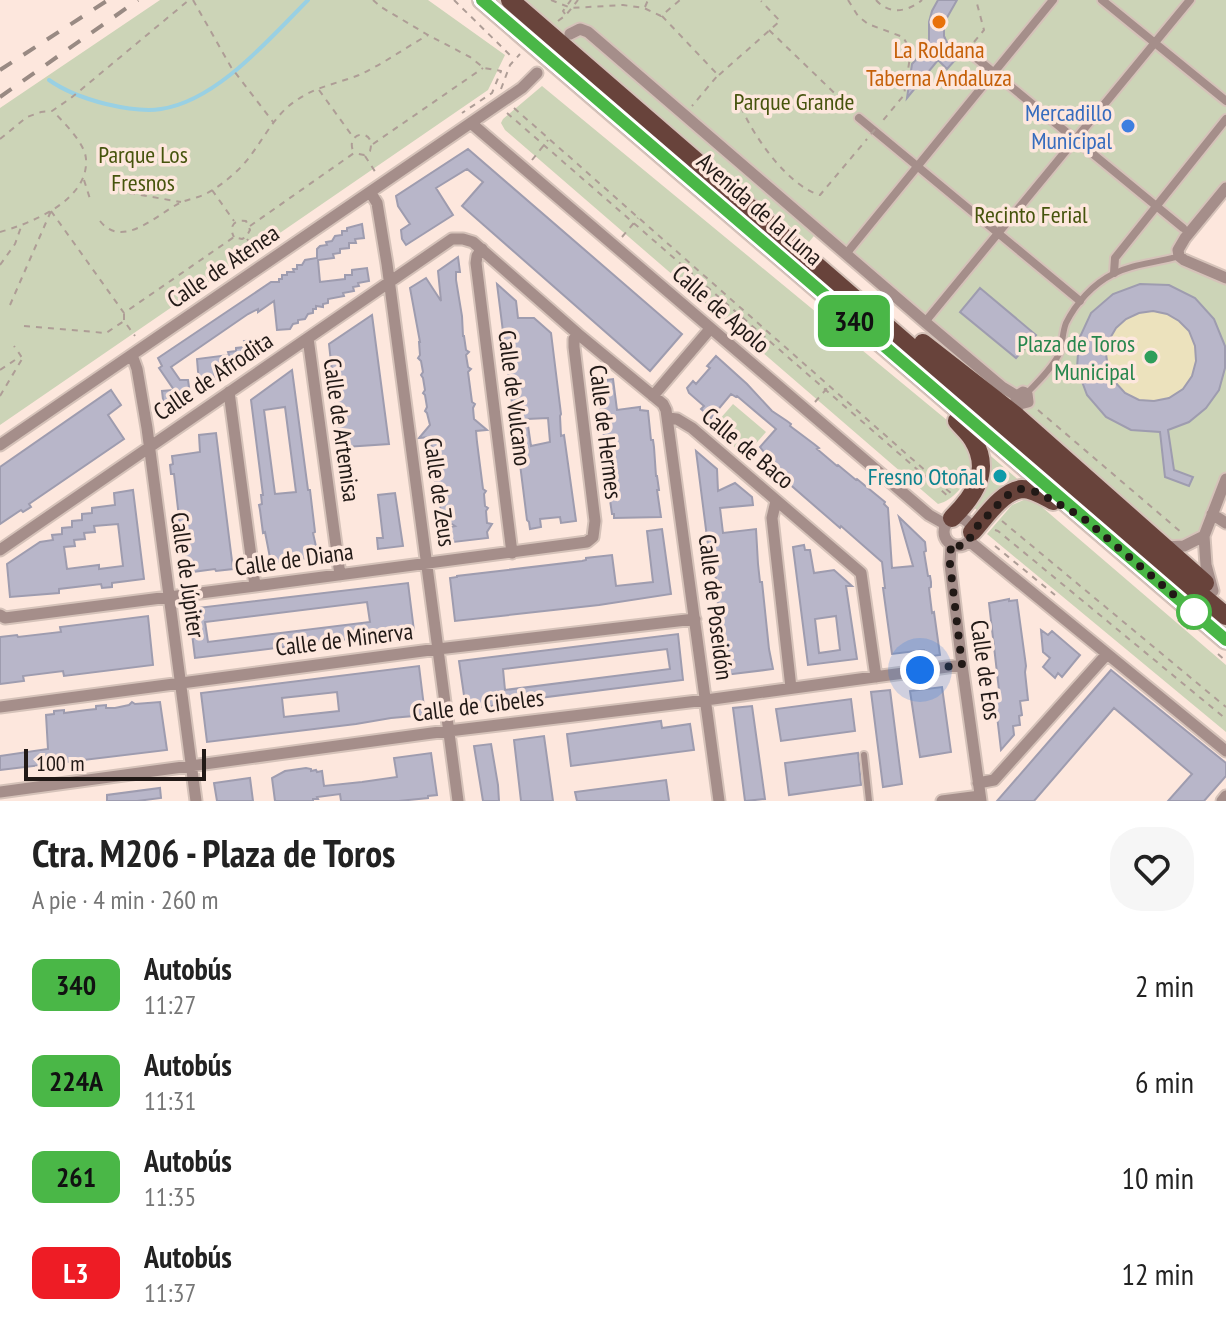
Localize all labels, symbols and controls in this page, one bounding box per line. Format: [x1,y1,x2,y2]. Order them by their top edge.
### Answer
marker: La Roldana Taberna Andaluza [930,13,948,31]
place label: La Roldana Taberna Andaluza [866,34,1012,93]
park label: Parque Grande [734,86,854,117]
place label: Mercadillo Municipal [1025,97,1112,156]
marker: Mercadillo Municipal [1119,117,1137,135]
park label: Parque Los Fresnos [98,139,188,198]
street label: Avenida de la Luna [691,146,829,272]
park label: Recinto Ferial [974,199,1088,230]
street label: Calle de Atenea [161,217,285,315]
street label: Calle de Apolo [666,258,776,360]
line badge: 340 [808,295,900,347]
text: 340 [834,302,874,339]
street label: Calle de Afrodita [147,325,279,427]
street label: Calle de Vulcano [491,328,539,468]
place label: Plaza de Toros Municipal [1017,328,1135,387]
marker: Plaza de Toros Municipal [1142,348,1160,366]
street label: Calle de Artemisa [317,356,367,504]
street label: Calle de Hermes [582,363,630,501]
street label: Calle de Baco [695,400,801,496]
street label: Calle de Zeus [417,436,463,548]
place label: Fresno Otoñal [868,461,984,492]
marker: Fresno Otoñal [991,467,1009,485]
street label: Calle de Júpiter [164,510,212,640]
street label: Calle de Poseidón [692,532,740,682]
street label: Calle de Diana [233,535,355,583]
unlabelled marker [1177,595,1211,629]
street label: Calle de Minerva [273,615,415,663]
street label: Calle de Eos [964,618,1008,722]
your location [900,650,940,690]
street label: Calle de Cibeles [411,682,545,728]
scale bar [24,745,206,781]
text: 100 m [36,749,85,777]
button: heart [1110,827,1194,911]
text: Ctra. M206 - Plaza de Toros [32,828,395,877]
text: A pie · 4 min · 260 m [32,883,219,916]
text: Autobús [144,949,232,988]
text: 340 [56,966,96,1003]
text: 2 min [1135,966,1194,1005]
text: 11:27 [144,988,196,1021]
text: Autobús [144,1045,232,1084]
text: 224A [49,1062,103,1099]
text: 6 min [1135,1062,1194,1101]
text: 11:31 [144,1084,196,1117]
text: Autobús [144,1141,232,1180]
text: 261 [56,1158,96,1195]
text: 10 min [1121,1158,1194,1197]
text: 11:35 [144,1180,196,1213]
text: Autobús [144,1237,232,1276]
text: L3 [63,1254,89,1291]
text: 12 min [1121,1254,1194,1293]
text: 11:37 [144,1276,196,1309]

